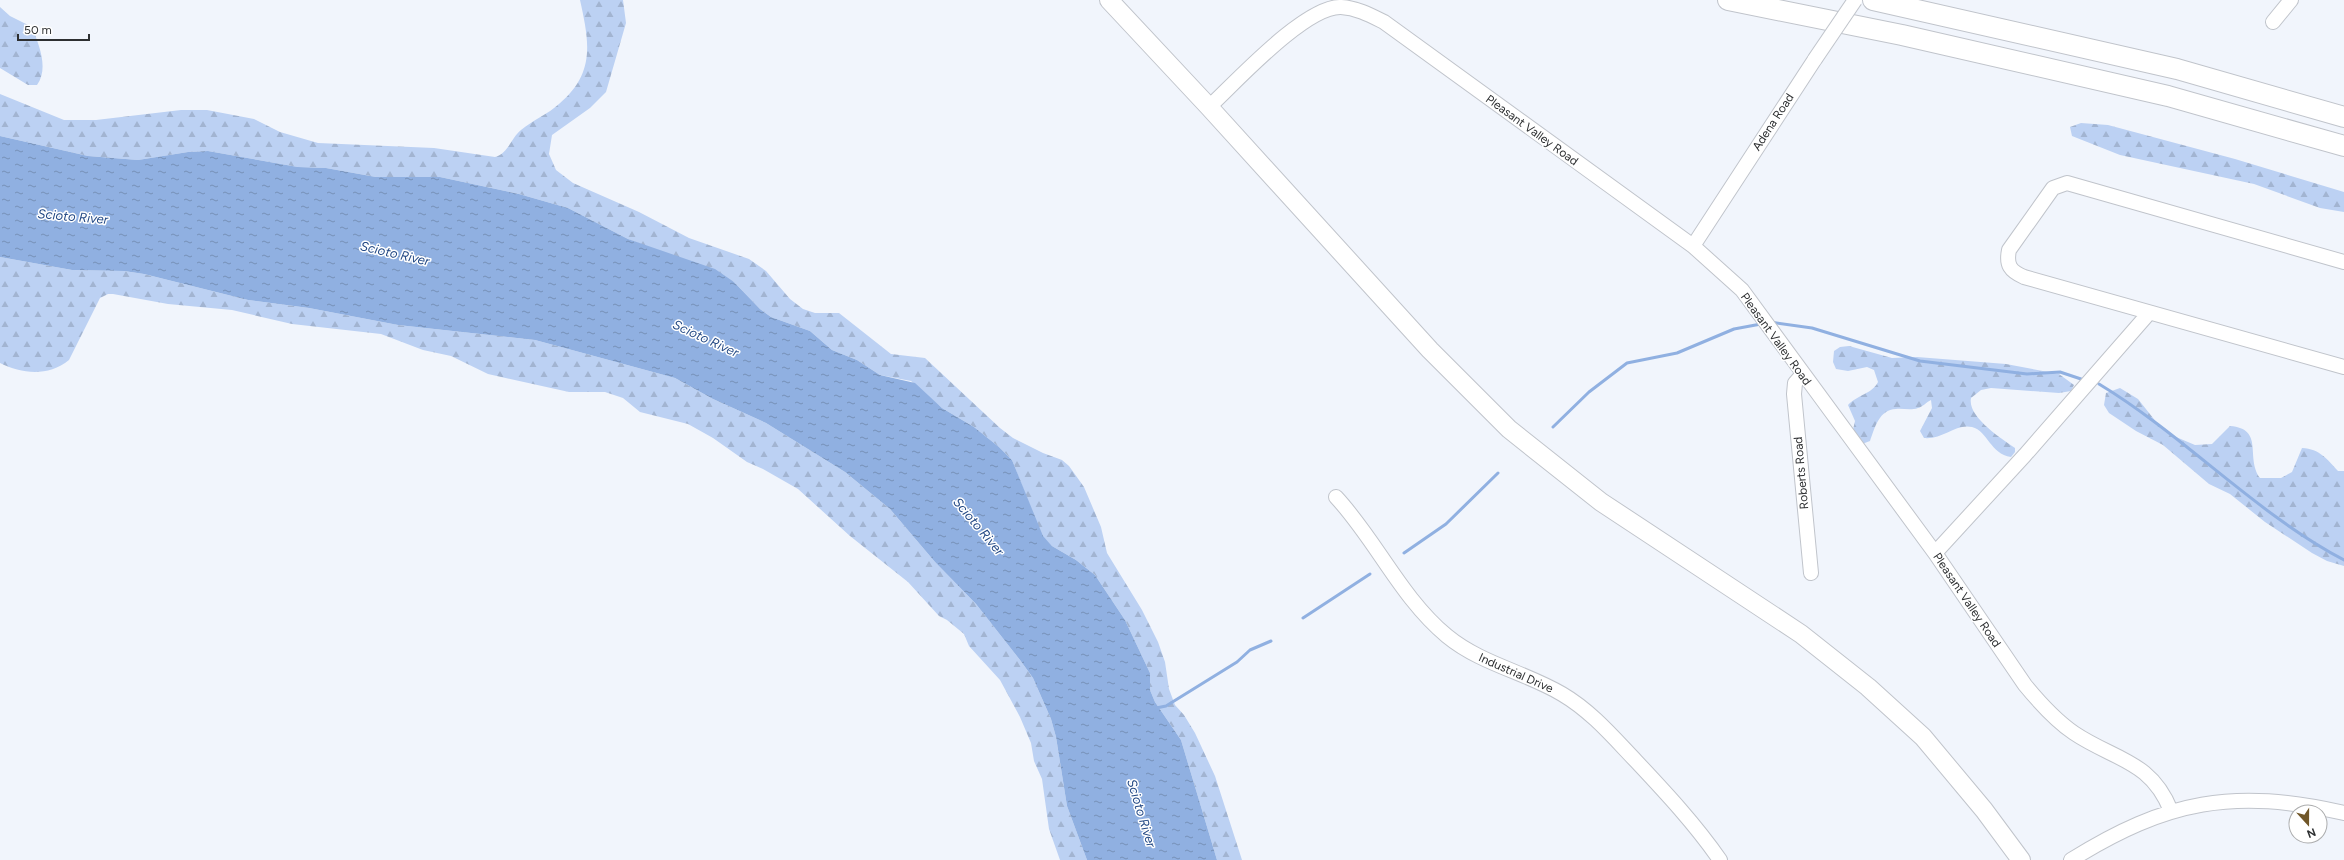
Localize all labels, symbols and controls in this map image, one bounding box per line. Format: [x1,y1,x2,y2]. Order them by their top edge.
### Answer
scale bar [18,16,89,42]
text: 50 m [24,23,52,37]
street label: Adena Road [1749,91,1797,153]
street label: Pleasant Valley Road [1483,92,1581,168]
water label: Scioto River [37,206,109,227]
water label: Scioto River [359,238,432,269]
street label: Pleasant Valley Road [1738,290,1814,388]
water label: Scioto River [671,317,742,360]
street label: Roberts Road [1791,436,1811,510]
water label: Scioto River [950,494,1007,559]
street label: Pleasant Valley Road [1930,550,2004,650]
street label: Industrial Drive [1477,650,1556,696]
water label: Scioto River [1124,777,1159,850]
north arrow [2288,804,2328,844]
text: N [2305,825,2318,840]

